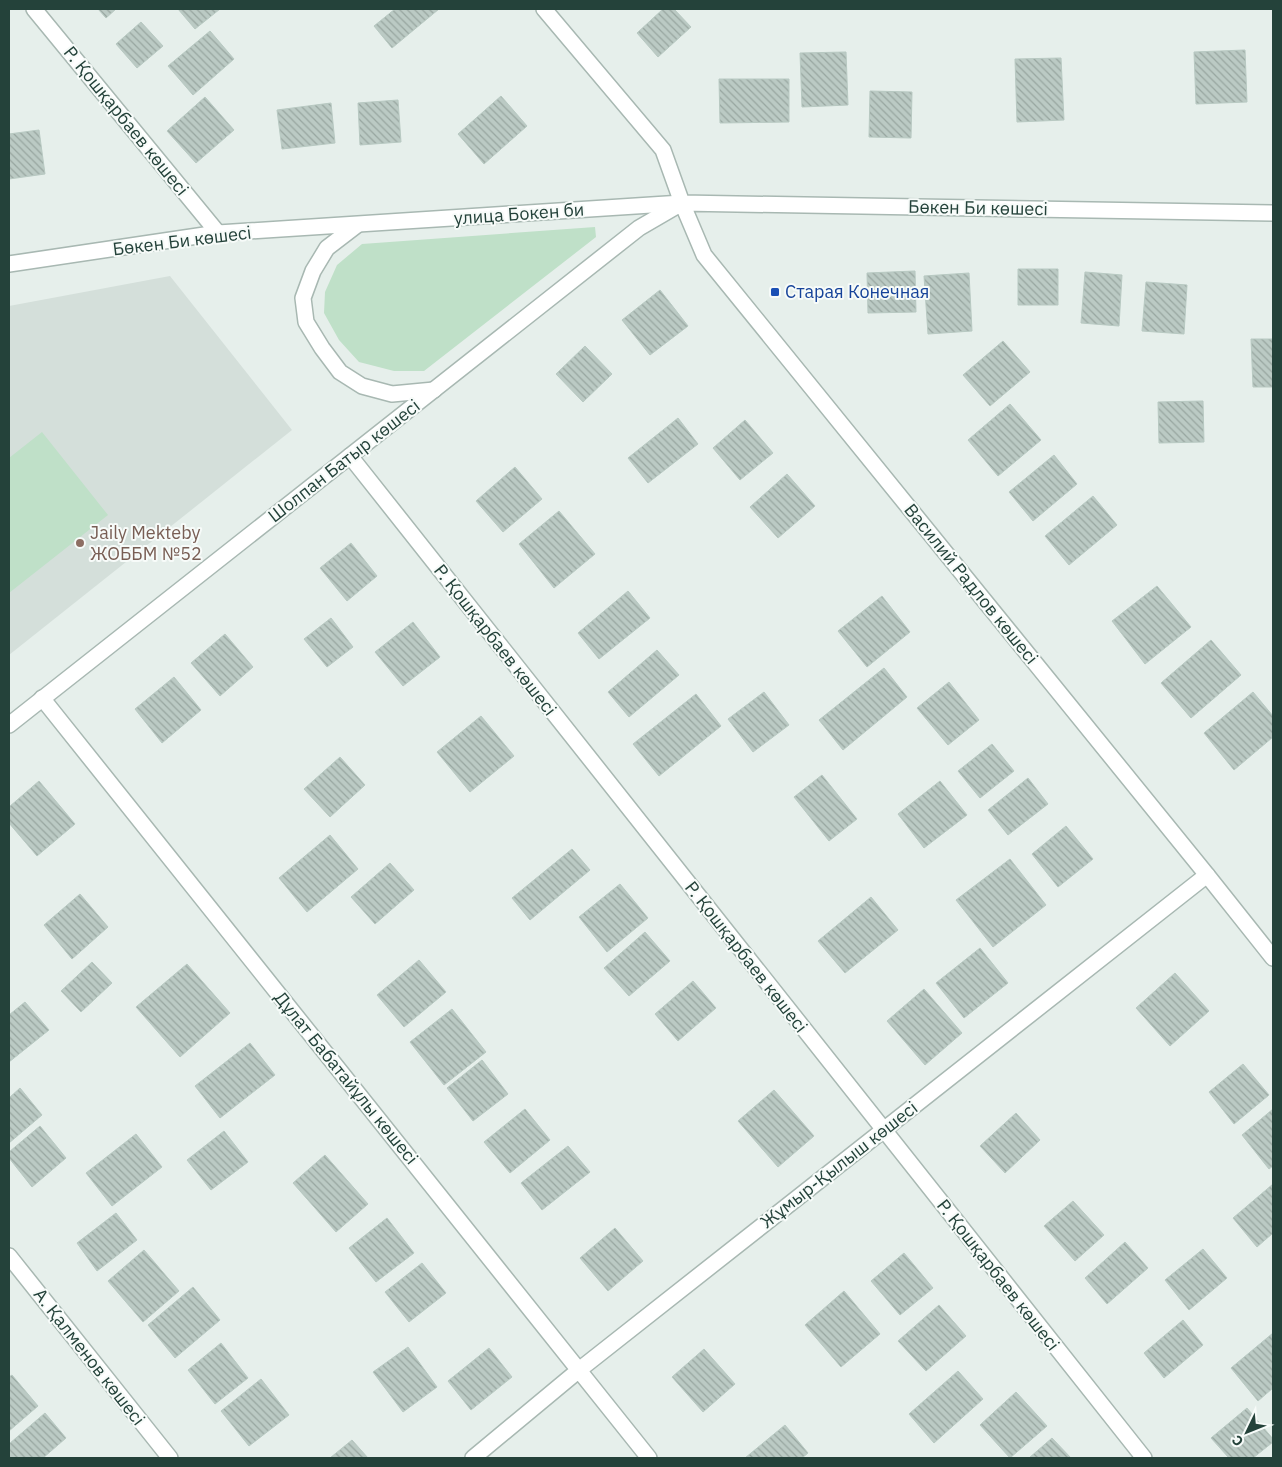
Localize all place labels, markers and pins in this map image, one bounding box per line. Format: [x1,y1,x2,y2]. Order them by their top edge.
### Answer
place label: Старая Конечная [785,280,930,303]
marker: Старая Конечная [769,286,781,298]
place label: Jaily Mekteby ЖОББМ №52 [90,521,202,565]
marker: Jaily Mekteby ЖОББМ №52 [74,537,86,549]

